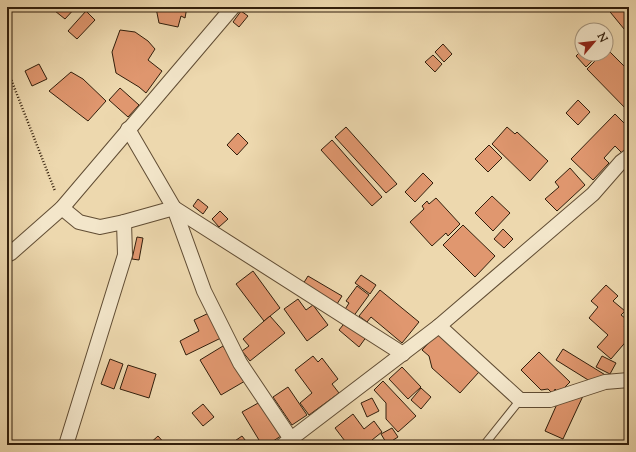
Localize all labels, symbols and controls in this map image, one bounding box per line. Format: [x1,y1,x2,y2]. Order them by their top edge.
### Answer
north arrow [574,22,614,62]
text: N [592,29,611,46]

